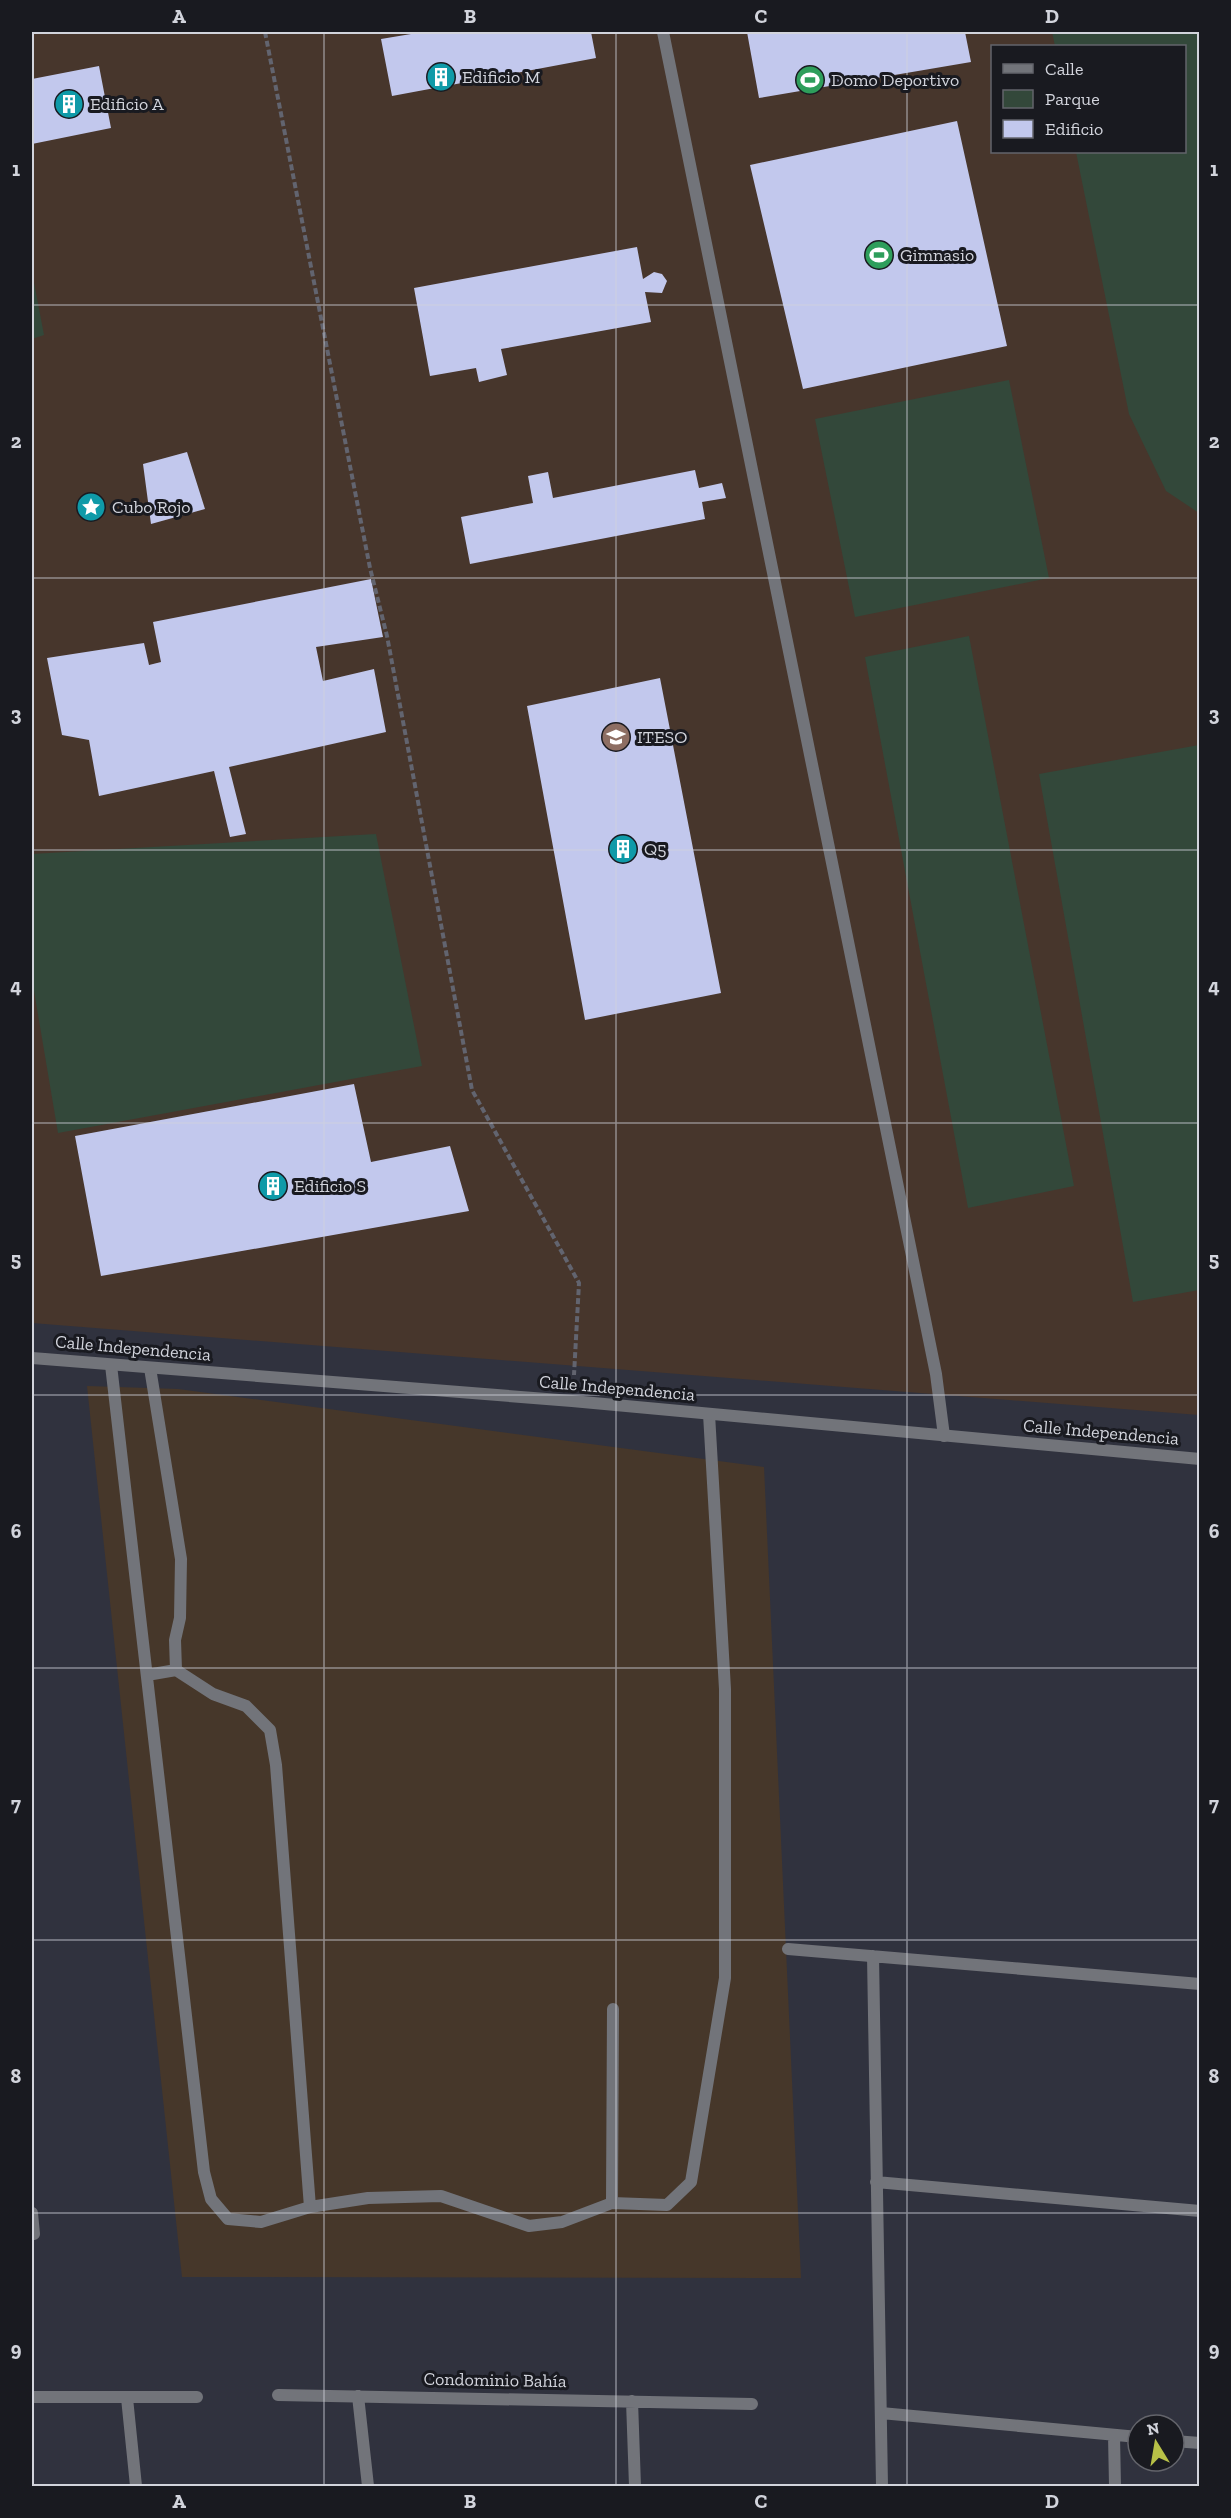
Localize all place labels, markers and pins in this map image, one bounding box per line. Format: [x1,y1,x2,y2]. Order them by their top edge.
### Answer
building icon: Edificio M [425,61,457,93]
sports icon: Domo Deportivo [794,64,826,96]
place label: Edificio M [462,66,540,88]
place label: Domo Deportivo [831,69,959,91]
building icon: Edificio A [53,88,85,120]
place label: Edificio A [90,93,164,115]
sports icon: Gimnasio [863,239,895,271]
place label: Gimnasio [900,244,974,266]
place icon: Cubo Rojo [75,491,107,523]
place label: Cubo Rojo [112,496,191,518]
school or university icon: ITESO [600,721,632,753]
place label: ITESO [637,726,687,748]
building icon: Q5 [607,833,639,865]
place label: Q5 [644,838,666,860]
building icon: Edificio S [257,1170,289,1202]
place label: Edificio S [294,1175,366,1197]

